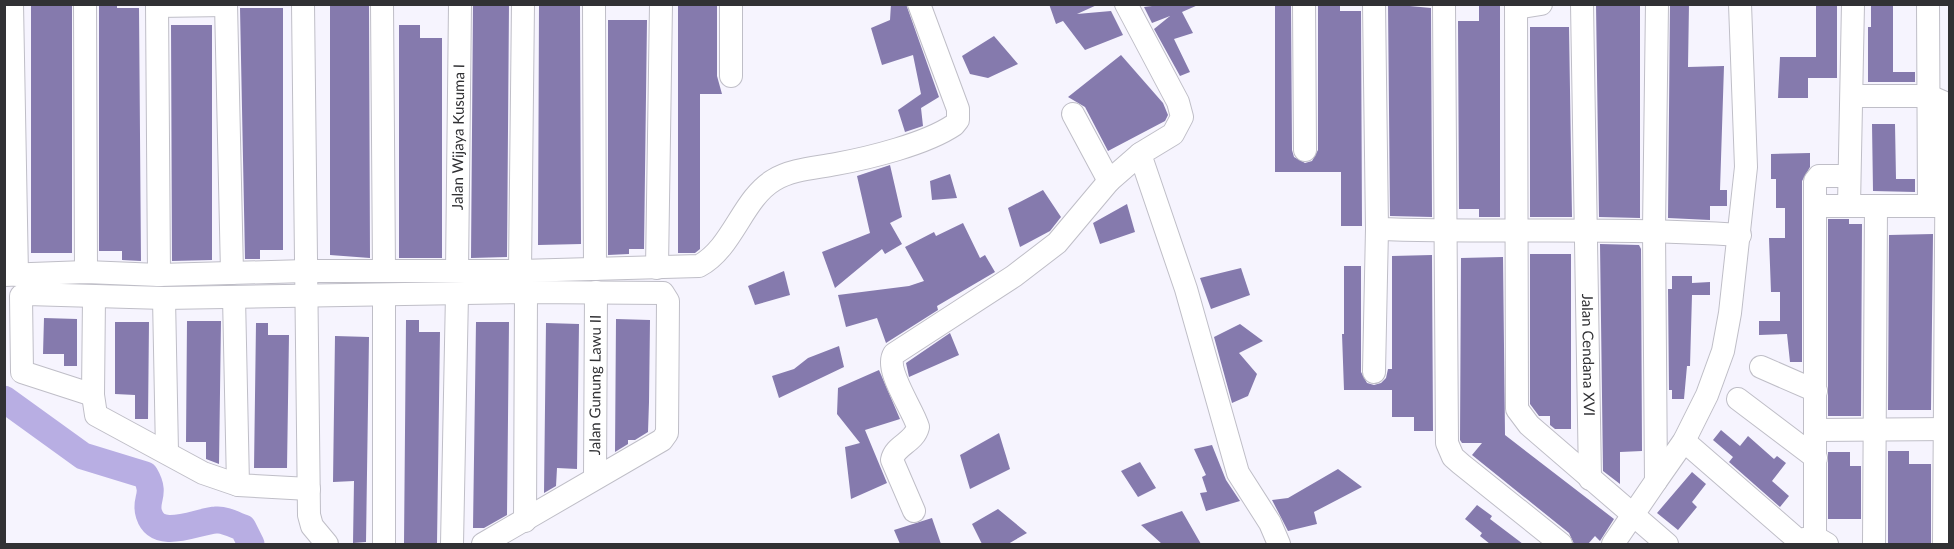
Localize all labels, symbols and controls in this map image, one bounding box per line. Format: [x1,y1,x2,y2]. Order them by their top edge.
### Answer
street label: Jalan Wijaya Kusuma I [448,64,467,210]
street label: Jalan Cendana XVI [1579,293,1599,416]
street label: Jalan Gunung Lawu II [585,315,604,455]

